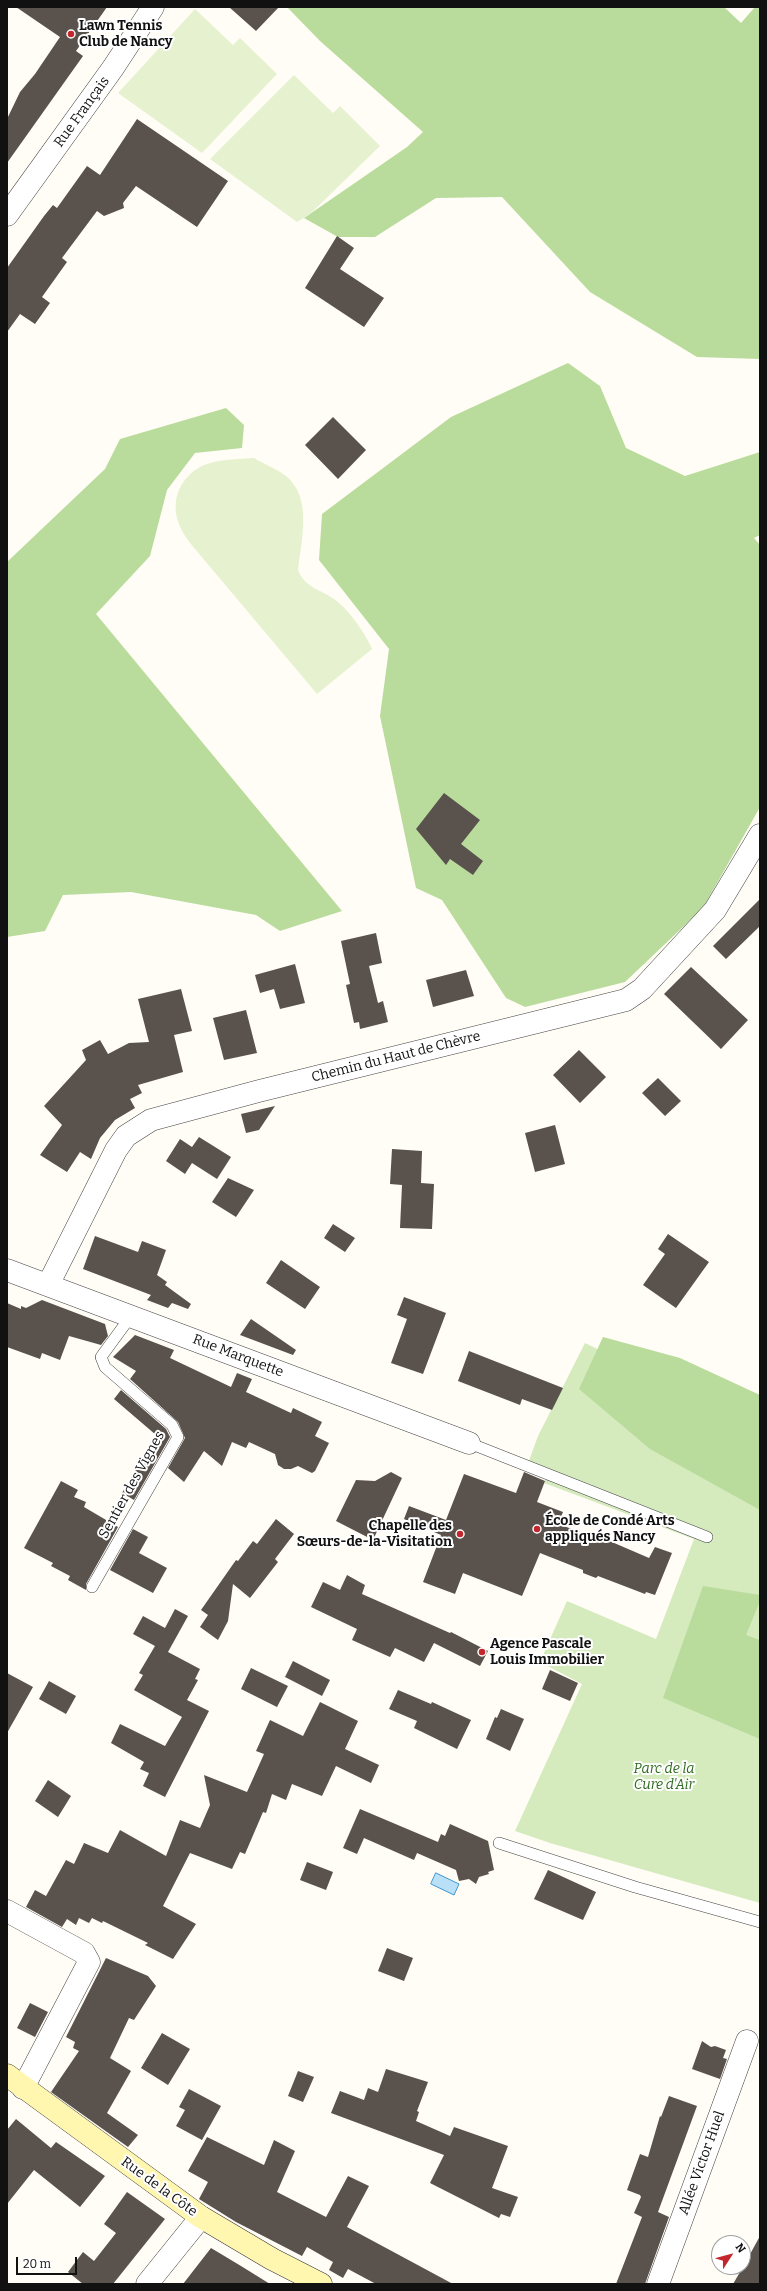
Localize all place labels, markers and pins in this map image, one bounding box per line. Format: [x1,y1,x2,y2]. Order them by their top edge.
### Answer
place label: Lawn Tennis Club de Nancy [79,18,173,50]
marker: Lawn Tennis Club de Nancy [66,29,76,39]
place label: École de Condé Arts appliqués Nancy [545,1513,675,1546]
place label: Chapelle des Sœurs-de-la-Visitation [297,1518,452,1550]
marker: École de Condé Arts appliqués Nancy [532,1524,542,1534]
marker: Chapelle des Sœurs-de-la-Visitation [455,1529,465,1539]
place label: Agence Pascale Louis Immobilier [490,1636,604,1668]
marker: Agence Pascale Louis Immobilier [477,1647,487,1657]

